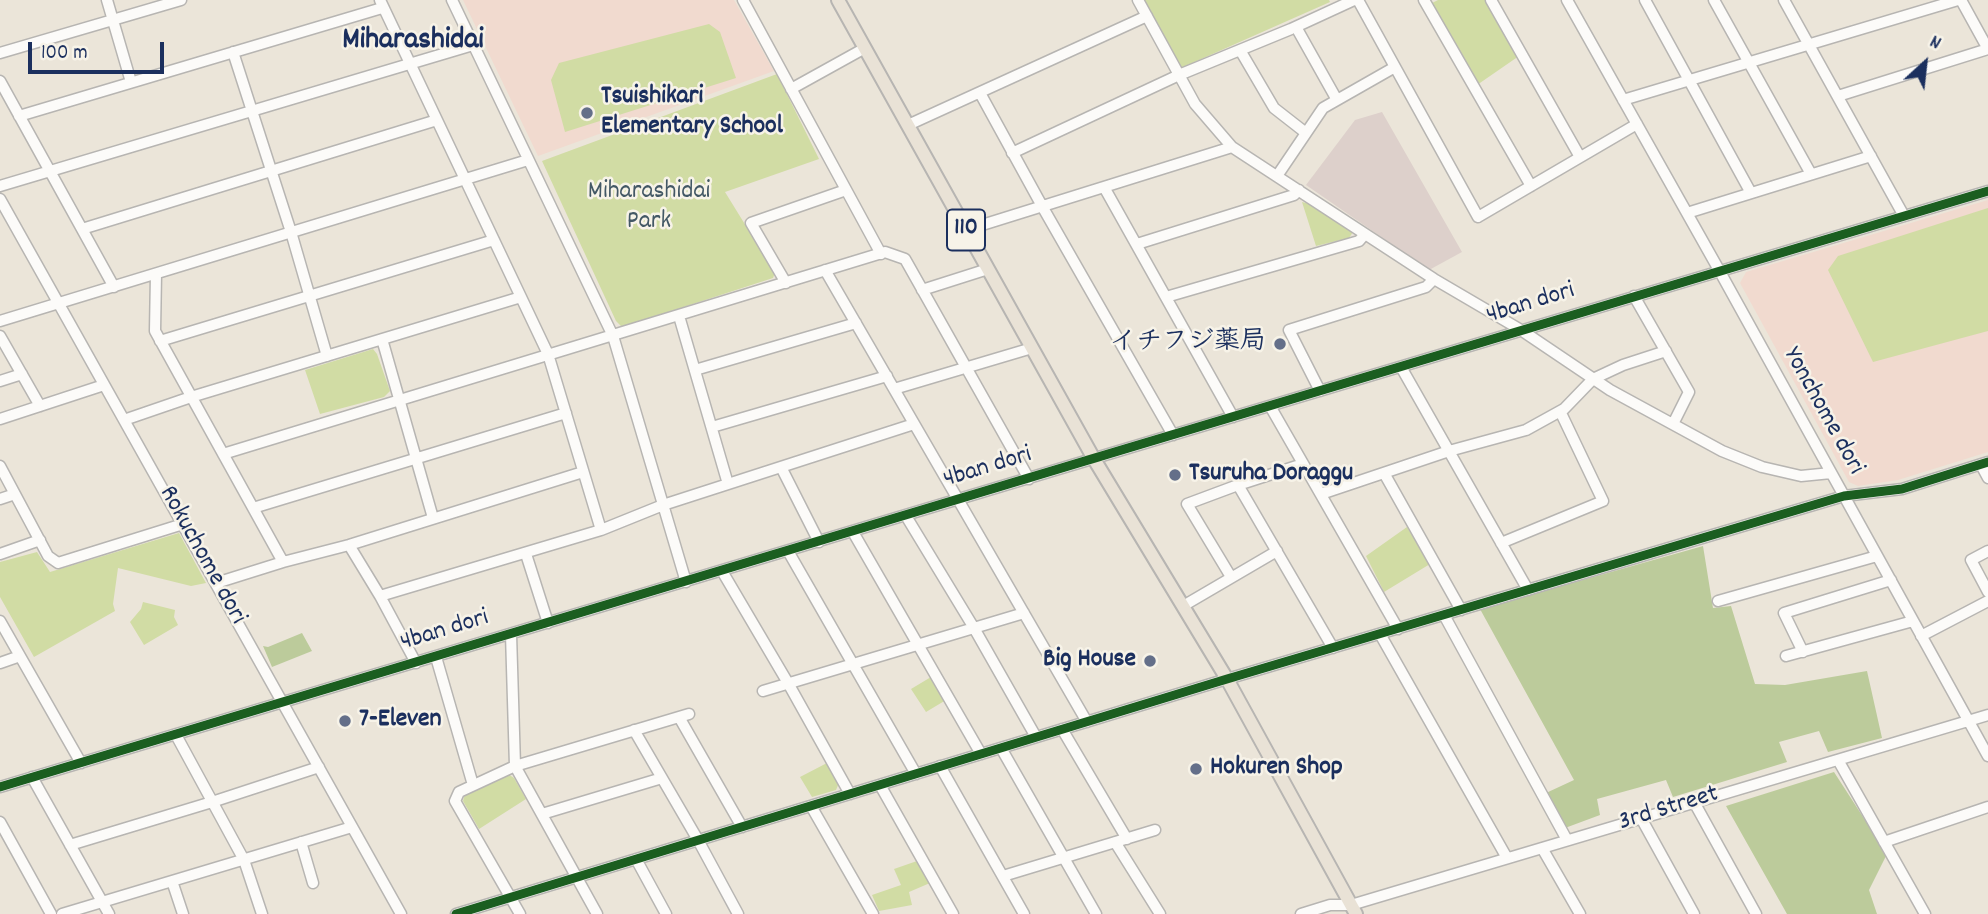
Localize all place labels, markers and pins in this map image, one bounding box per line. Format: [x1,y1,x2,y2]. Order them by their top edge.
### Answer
place label: Tsuishikari Elementary School [601,82,783,144]
marker: Tsuishikari Elementary School [579,105,595,121]
place label: イチフジ薬局 [1110,328,1266,360]
marker: イチフジ薬局 [1272,336,1288,352]
place label: Tsuruha Doraggu [1189,459,1353,491]
marker: Tsuruha Doraggu [1167,467,1183,483]
place label: Big House [1043,645,1136,677]
marker: Big House [1142,653,1158,669]
place label: 7-Eleven [359,705,442,737]
marker: 7-Eleven [337,713,353,729]
place label: Hokuren Shop [1210,753,1343,785]
marker: Hokuren Shop [1188,761,1204,777]

